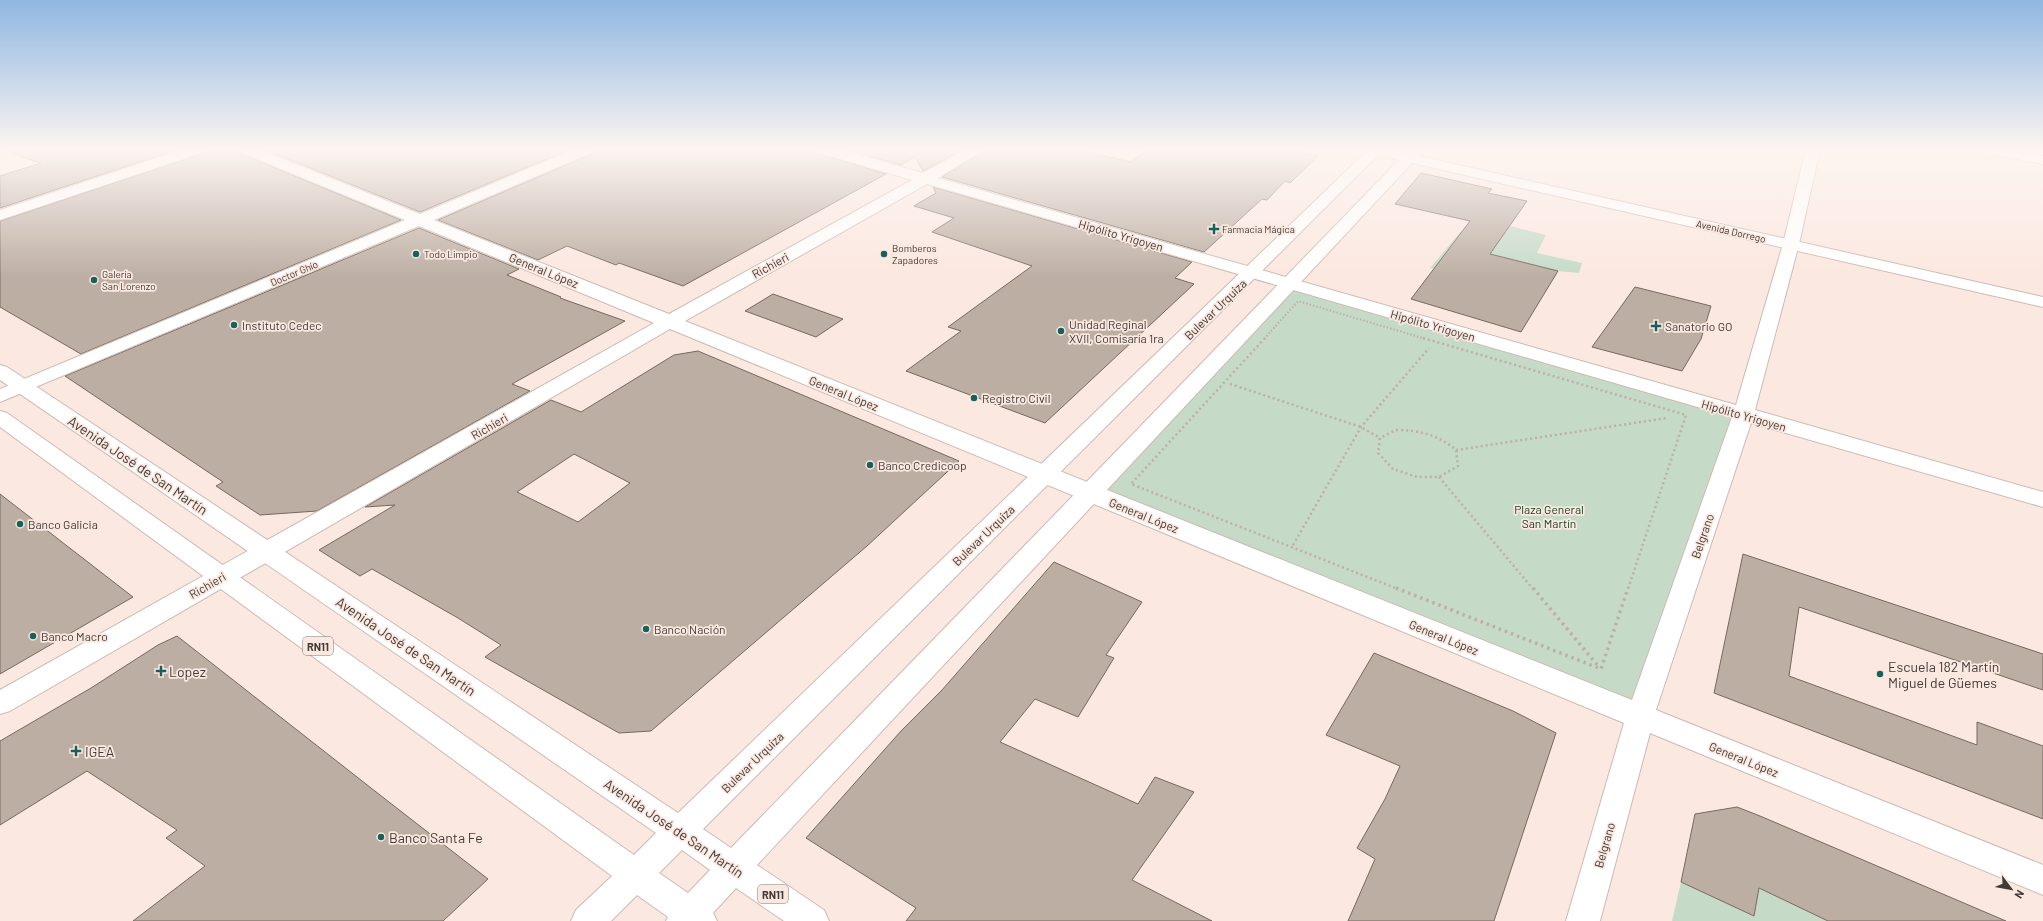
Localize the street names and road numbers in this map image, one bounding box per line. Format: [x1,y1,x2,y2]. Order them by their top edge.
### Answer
street label: Hipólito Yrigoyen [1077,216,1165,254]
street label: Avenida Dorrego [1695,217,1767,245]
street label: Richieri [749,249,791,281]
street label: General López [507,250,581,290]
street label: Doctor Ghío [268,258,320,288]
street label: Bulevar Urquiza [1181,276,1249,342]
street label: Hipólito Yrigoyen [1389,306,1477,344]
street label: General López [807,373,881,413]
street label: Hipólito Yrigoyen [1700,396,1788,434]
street label: Richieri [468,410,510,442]
street label: Avenida José de San Martín [65,412,211,518]
street label: General López [1107,495,1181,535]
street label: Bulevar Urquiza [949,502,1017,568]
street label: Belgrano [1688,512,1716,560]
street label: Richieri [186,569,228,601]
street label: Avenida José de San Martín [333,593,479,699]
street label: General López [1407,617,1481,657]
road number: RN11 [303,637,333,655]
street label: Bulevar Urquiza [718,729,786,795]
street label: General López [1707,739,1781,779]
street label: Avenida José de San Martín [601,775,747,881]
street label: Belgrano [1591,821,1617,869]
road number: RN11 [758,885,788,903]

